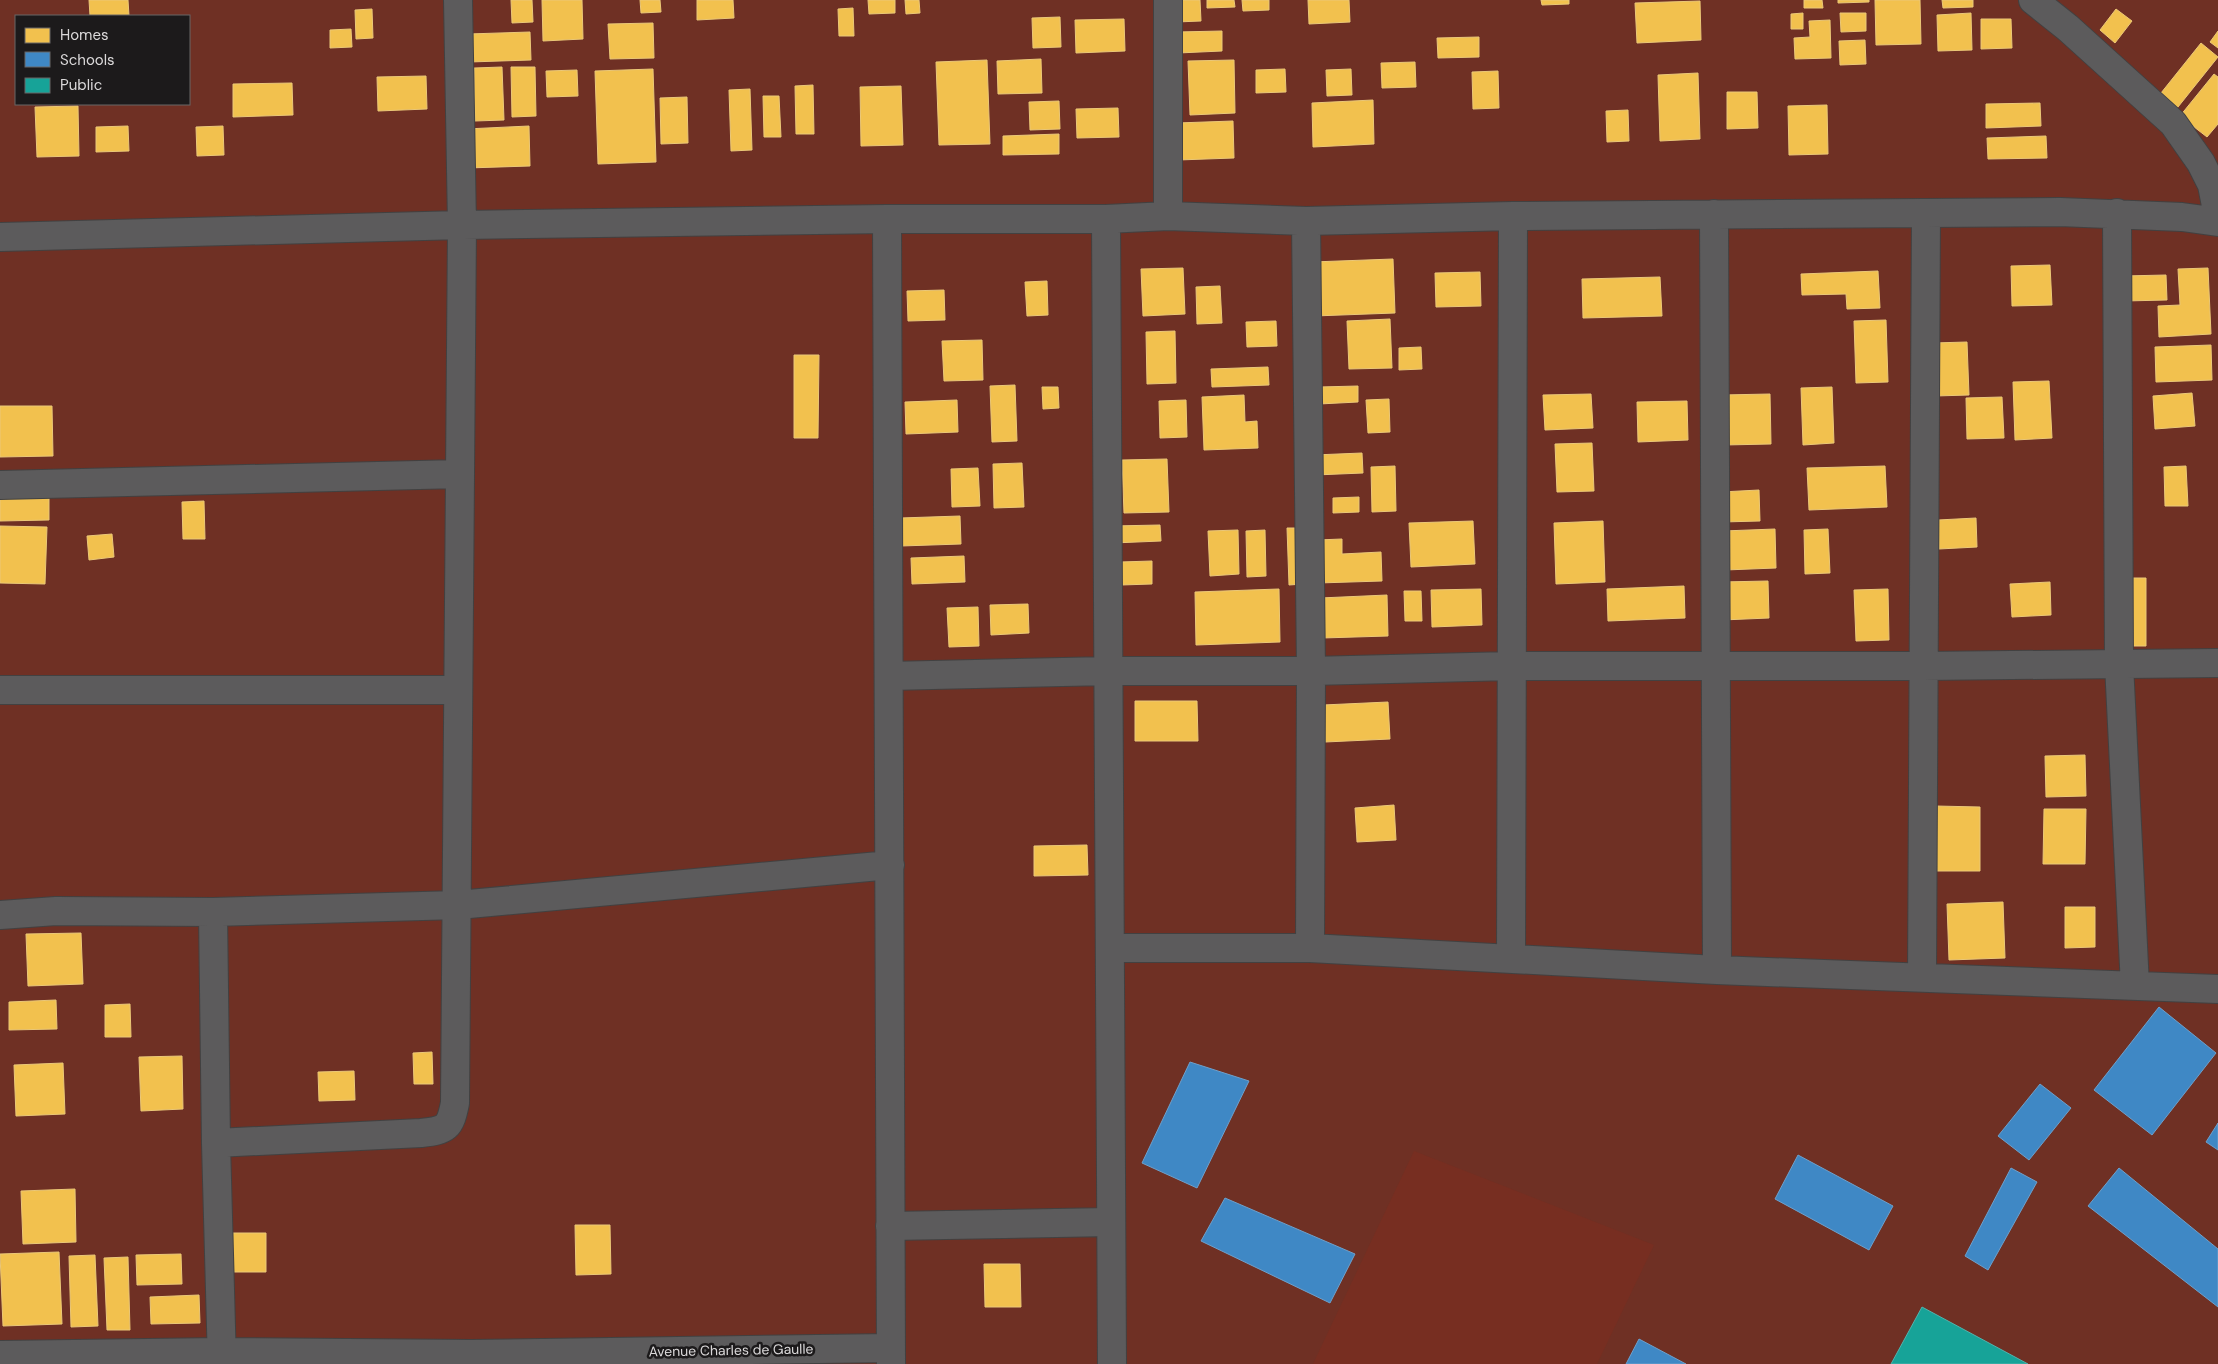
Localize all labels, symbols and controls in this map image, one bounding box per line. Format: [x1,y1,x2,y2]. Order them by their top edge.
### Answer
legend [15,15,190,105]
text: Homes [60,25,109,45]
text: Schools [60,50,115,70]
text: Public [60,75,102,95]
street label: Avenue Charles de Gaulle [648,1340,814,1360]

